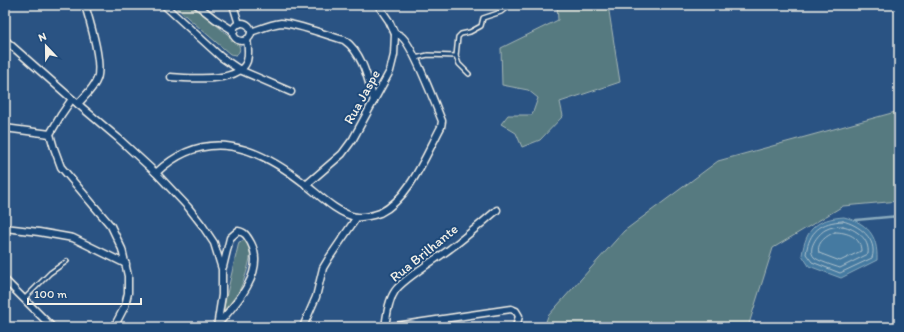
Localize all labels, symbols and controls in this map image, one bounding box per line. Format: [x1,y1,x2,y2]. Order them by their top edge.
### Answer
north arrow [26,26,66,66]
text: N [37,30,48,45]
street label: Rua Jaspe [340,66,384,127]
street label: Rua Brilhante [387,220,462,286]
scale bar [28,280,141,306]
text: 100 m [34,287,67,301]

